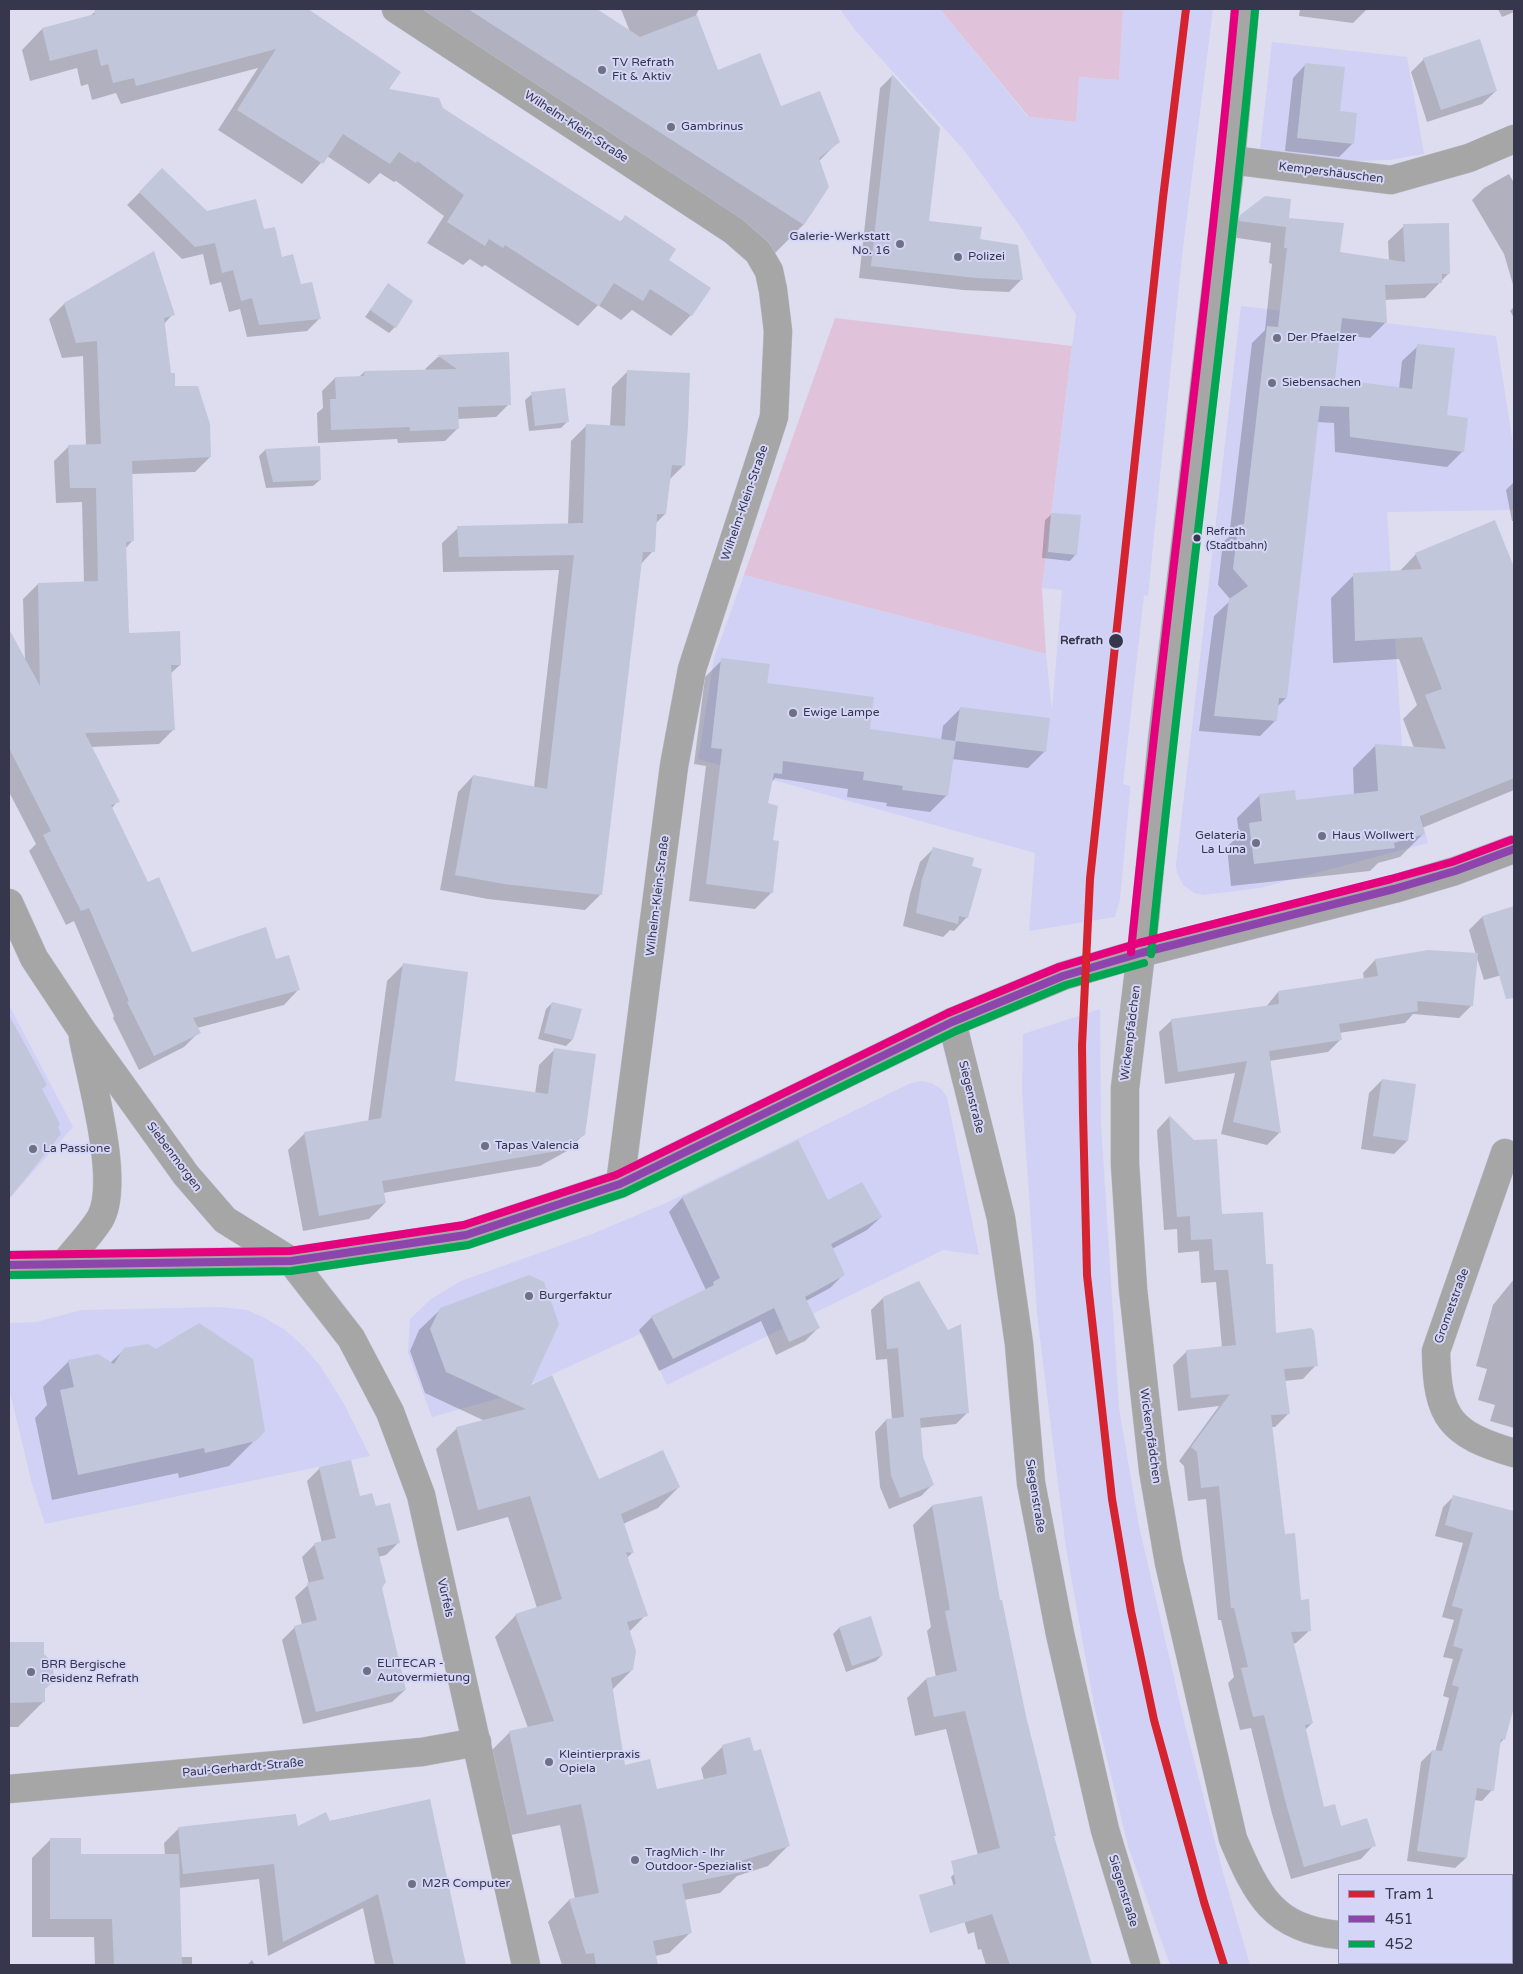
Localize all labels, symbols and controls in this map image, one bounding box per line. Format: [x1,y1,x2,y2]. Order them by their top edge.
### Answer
place label: TV Refrath Fit & Aktiv [612,56,674,84]
marker: TV Refrath Fit & Aktiv [596,64,608,76]
street label: Wilhelm-Klein-Straße [521,88,631,166]
place label: Gambrinus [681,120,743,134]
marker: Gambrinus [665,121,677,133]
street label: Kempershäuschen [1278,159,1384,187]
place label: Galerie-Werkstatt No. 16 [790,230,890,258]
marker: Galerie-Werkstatt No. 16 [894,238,906,250]
place label: Polizei [968,250,1005,264]
marker: Polizei [952,251,964,263]
place label: Der Pfaelzer [1287,331,1357,345]
marker: Der Pfaelzer [1271,332,1283,344]
place label: Siebensachen [1282,376,1361,390]
marker: Siebensachen [1266,377,1278,389]
street label: Wilhelm-Klein-Straße [719,443,771,563]
place label: Refrath (Stadtbahn) [1206,525,1267,551]
marker: Refrath (Stadtbahn) [1192,533,1202,543]
marker: Refrath [1107,632,1125,650]
place label: Refrath [1060,634,1103,648]
place label: Ewige Lampe [803,706,879,720]
marker: Ewige Lampe [787,707,799,719]
place label: Gelateria La Luna [1195,829,1246,857]
place label: Haus Wollwert [1332,829,1414,843]
marker: Haus Wollwert [1316,830,1328,842]
street label: Wilhelm-Klein-Straße [643,835,673,957]
marker: Gelateria La Luna [1250,837,1262,849]
street label: Wickenpfädchen [1118,985,1144,1081]
street label: Siegenstraße [955,1059,987,1135]
street label: Siebenmorgen [143,1119,205,1195]
place label: Tapas Valencia [495,1139,579,1153]
marker: Tapas Valencia [479,1140,491,1152]
place label: La Passione [43,1142,110,1156]
marker: La Passione [27,1143,39,1155]
street label: Grometstraße [1432,1266,1472,1346]
place label: Burgerfaktur [539,1289,612,1303]
marker: Burgerfaktur [523,1290,535,1302]
street label: Wickenpfädchen [1136,1387,1164,1485]
street label: Siegenstraße [1022,1458,1048,1534]
street label: Vürfels [434,1577,456,1619]
place label: ELITECAR - Autovermietung [377,1657,470,1685]
place label: BRR Bergische Residenz Refrath [41,1658,139,1686]
marker: ELITECAR - Autovermietung [361,1665,373,1677]
marker: BRR Bergische Residenz Refrath [25,1666,37,1678]
place label: Kleintierpraxis Opiela [559,1748,640,1776]
street label: Paul-Gerhardt-Straße [182,1756,304,1780]
marker: Kleintierpraxis Opiela [543,1756,555,1768]
place label: TragMich - Ihr Outdoor-Spezialist [645,1846,752,1874]
street label: Siegenstraße [1105,1853,1141,1929]
marker: TragMich - Ihr Outdoor-Spezialist [629,1854,641,1866]
legend [1338,1874,1513,1964]
place label: M2R Computer [422,1877,510,1891]
marker: M2R Computer [406,1878,418,1890]
text: Tram 1 [1385,1885,1435,1903]
text: 451 [1385,1910,1413,1928]
text: 452 [1385,1935,1413,1953]

